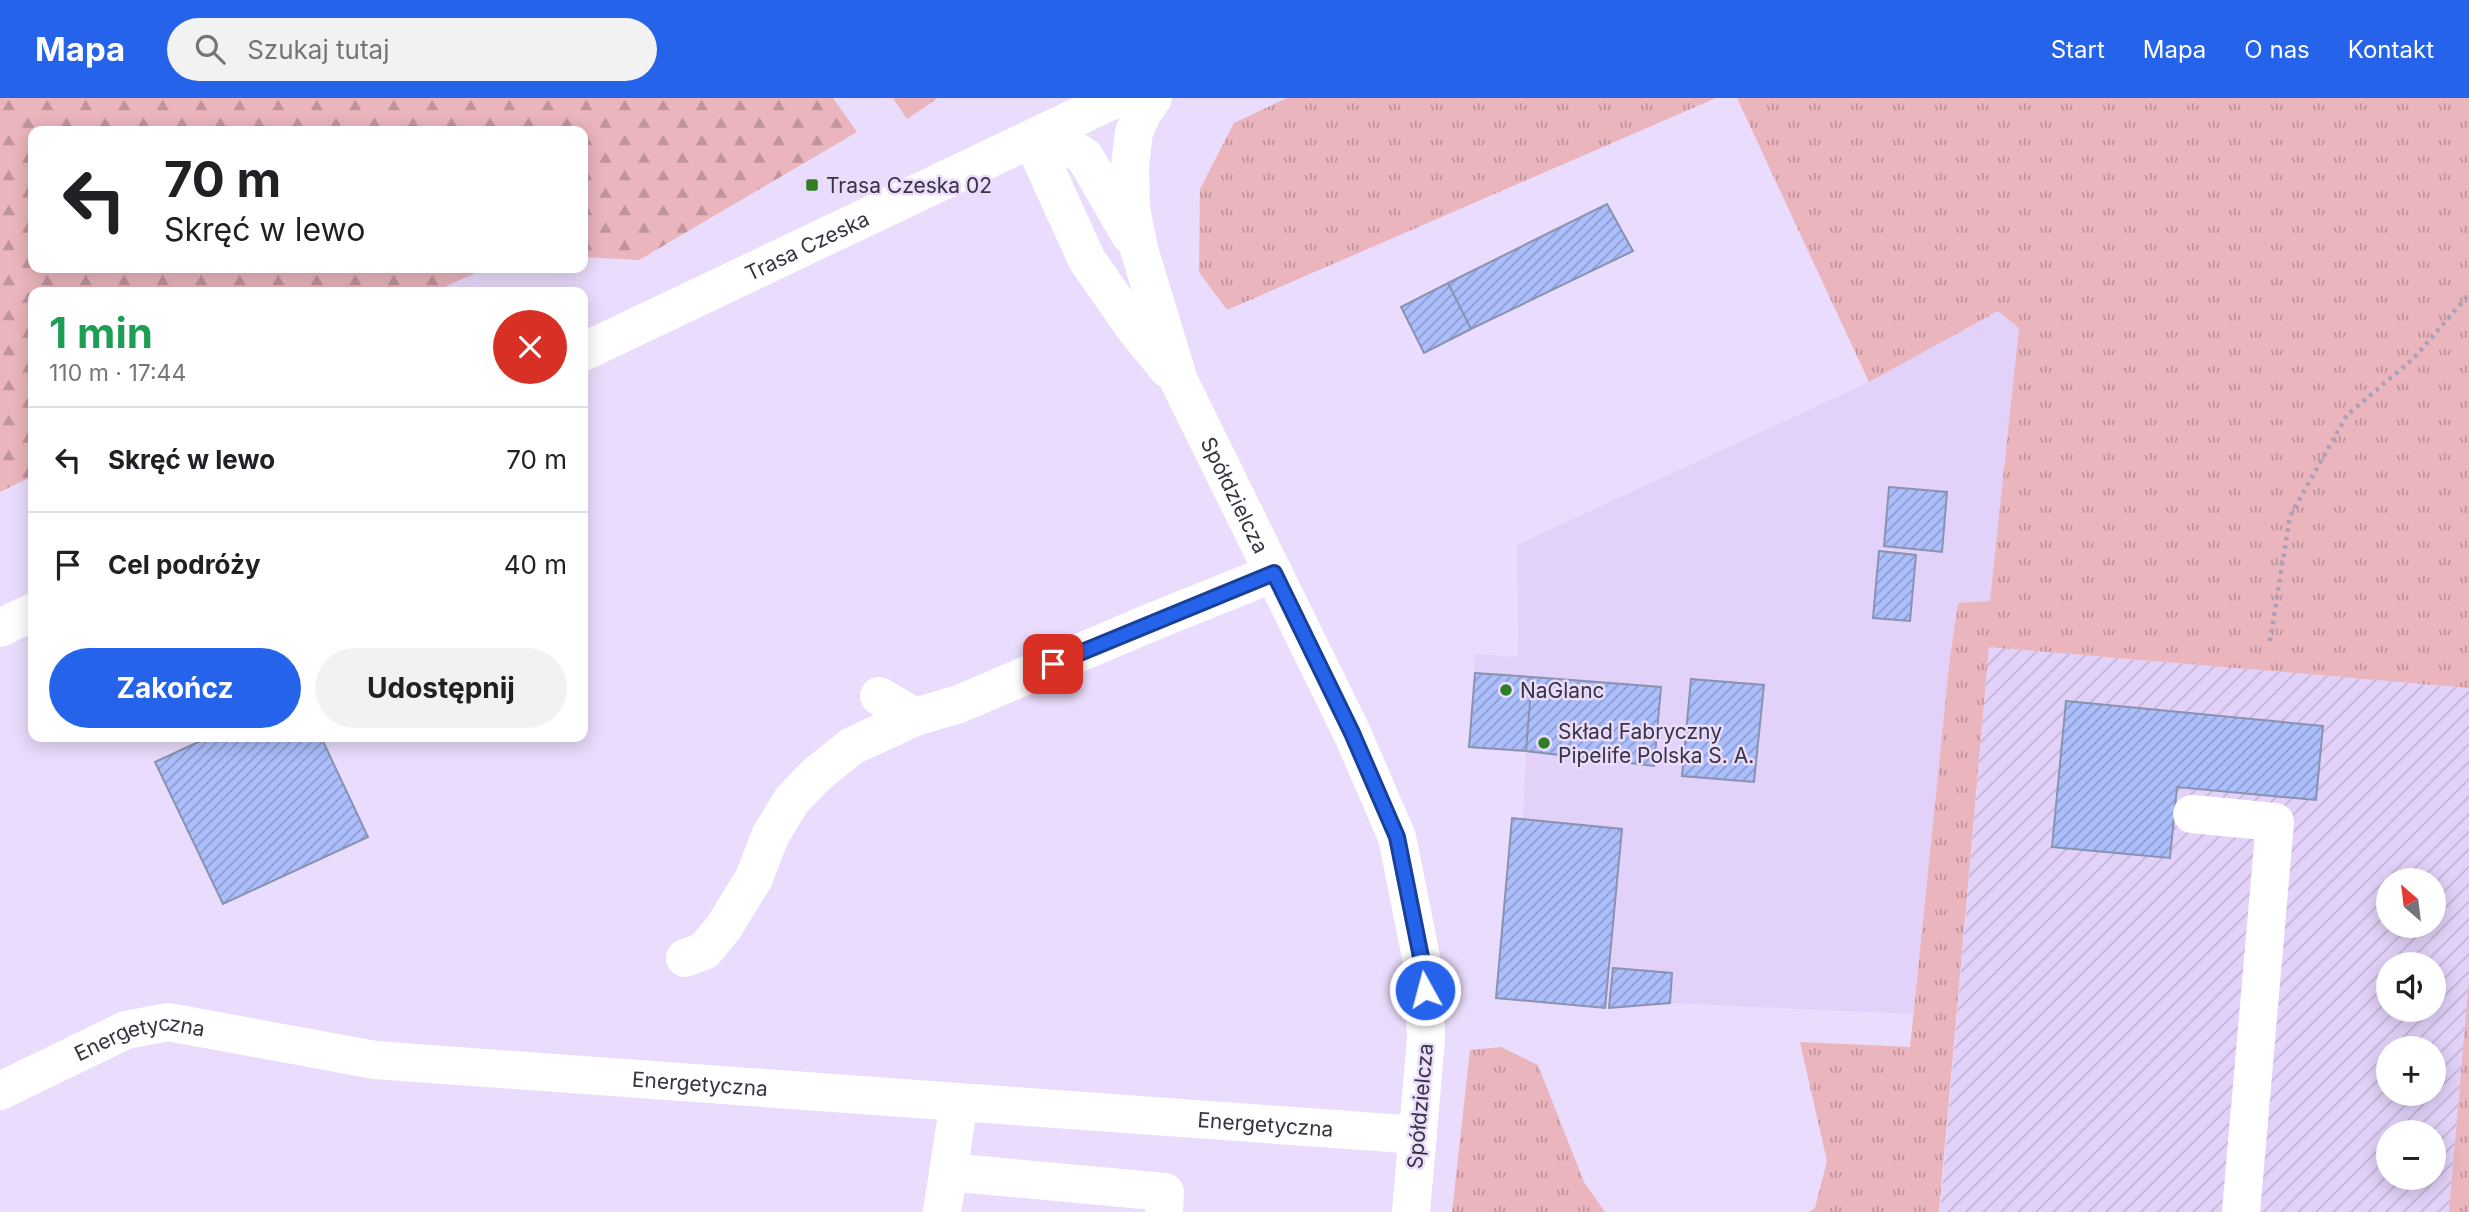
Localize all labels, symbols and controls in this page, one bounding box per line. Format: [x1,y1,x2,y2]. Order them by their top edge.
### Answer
search box [167,18,657,81]
text: Mapa [35,29,125,69]
icon: search [191,30,229,68]
text: Szukaj tutaj [247,34,390,65]
text: Start [2051,35,2105,64]
text: Mapa [2143,35,2206,64]
text: O nas [2244,35,2310,64]
text: Kontakt [2348,35,2434,64]
text: 70 m [164,150,281,209]
icon: left [49,154,140,245]
place label: Trasa Czeska 02 [826,173,992,198]
marker: Trasa Czeska 02 [804,177,820,193]
street label: Trasa Czeska [741,205,873,286]
text: Skręć w lewo [164,210,365,249]
text: 1 min [49,307,153,358]
button: close [493,310,567,384]
text: 110 m · 17:44 [49,359,186,387]
street label: Spółdzielcza [1196,433,1274,557]
icon: left [49,441,87,479]
text: Skręć w lewo [108,444,275,475]
text: 70 m [506,444,567,475]
icon: arrive [49,546,87,584]
text: Cel podróży [108,549,261,580]
text: 40 m [504,549,567,580]
pin [1023,634,1083,694]
icon: arrive [1034,645,1072,683]
button: Zakończ [49,648,301,728]
button: Udostępnij [315,648,567,728]
place label: NaGlanc [1520,678,1605,703]
marker: NaGlanc [1498,682,1514,698]
place label: Skład Fabryczny Pipelife Polska S. A. [1558,719,1754,768]
marker: Skład Fabryczny Pipelife Polska S. A. [1536,735,1552,751]
north arrow [2376,868,2446,938]
map controls [2376,868,2446,1190]
button: sound [2376,952,2446,1022]
position arrow [1388,953,1462,1027]
street label: Energetyczna [70,1009,207,1066]
button: + [2376,1036,2446,1106]
street label: Spółdzielcza [1402,1042,1438,1170]
street label: Energetyczna [631,1066,769,1101]
street label: Energetyczna [1197,1107,1334,1141]
button: − [2376,1120,2446,1190]

